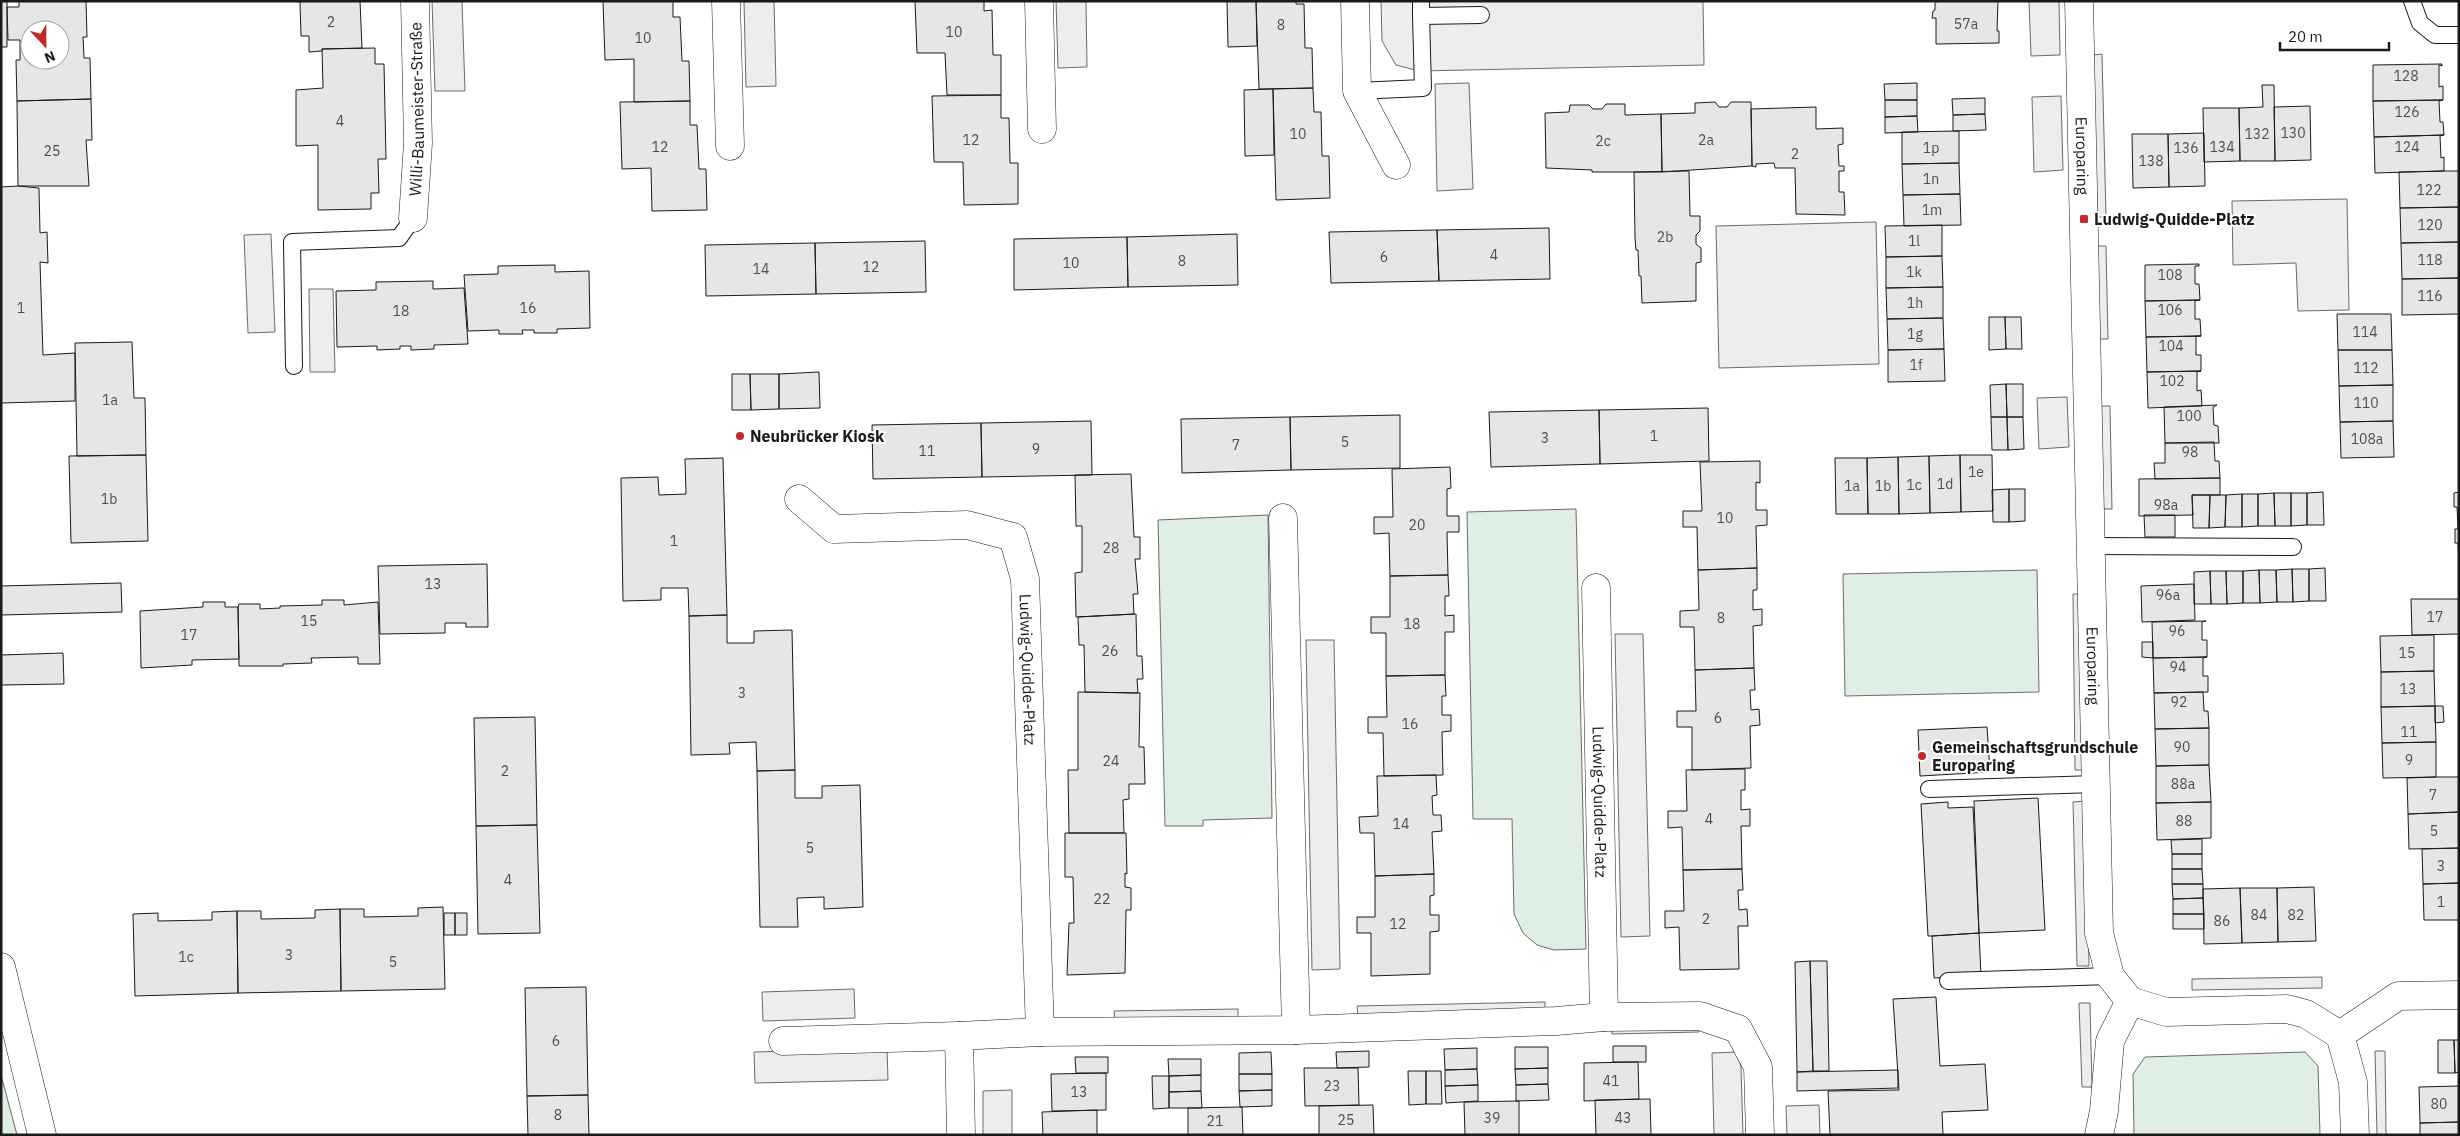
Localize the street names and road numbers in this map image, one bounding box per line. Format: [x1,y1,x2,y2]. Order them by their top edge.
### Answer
street label: Willi-Baumeister-Straße [404,22,428,197]
street label: Europaring [2071,117,2093,196]
street label: Ludwig-Quidde-Platz [1015,593,1041,746]
street label: Europaring [2082,626,2104,706]
street label: Ludwig-Quidde-Platz [1589,726,1611,878]

